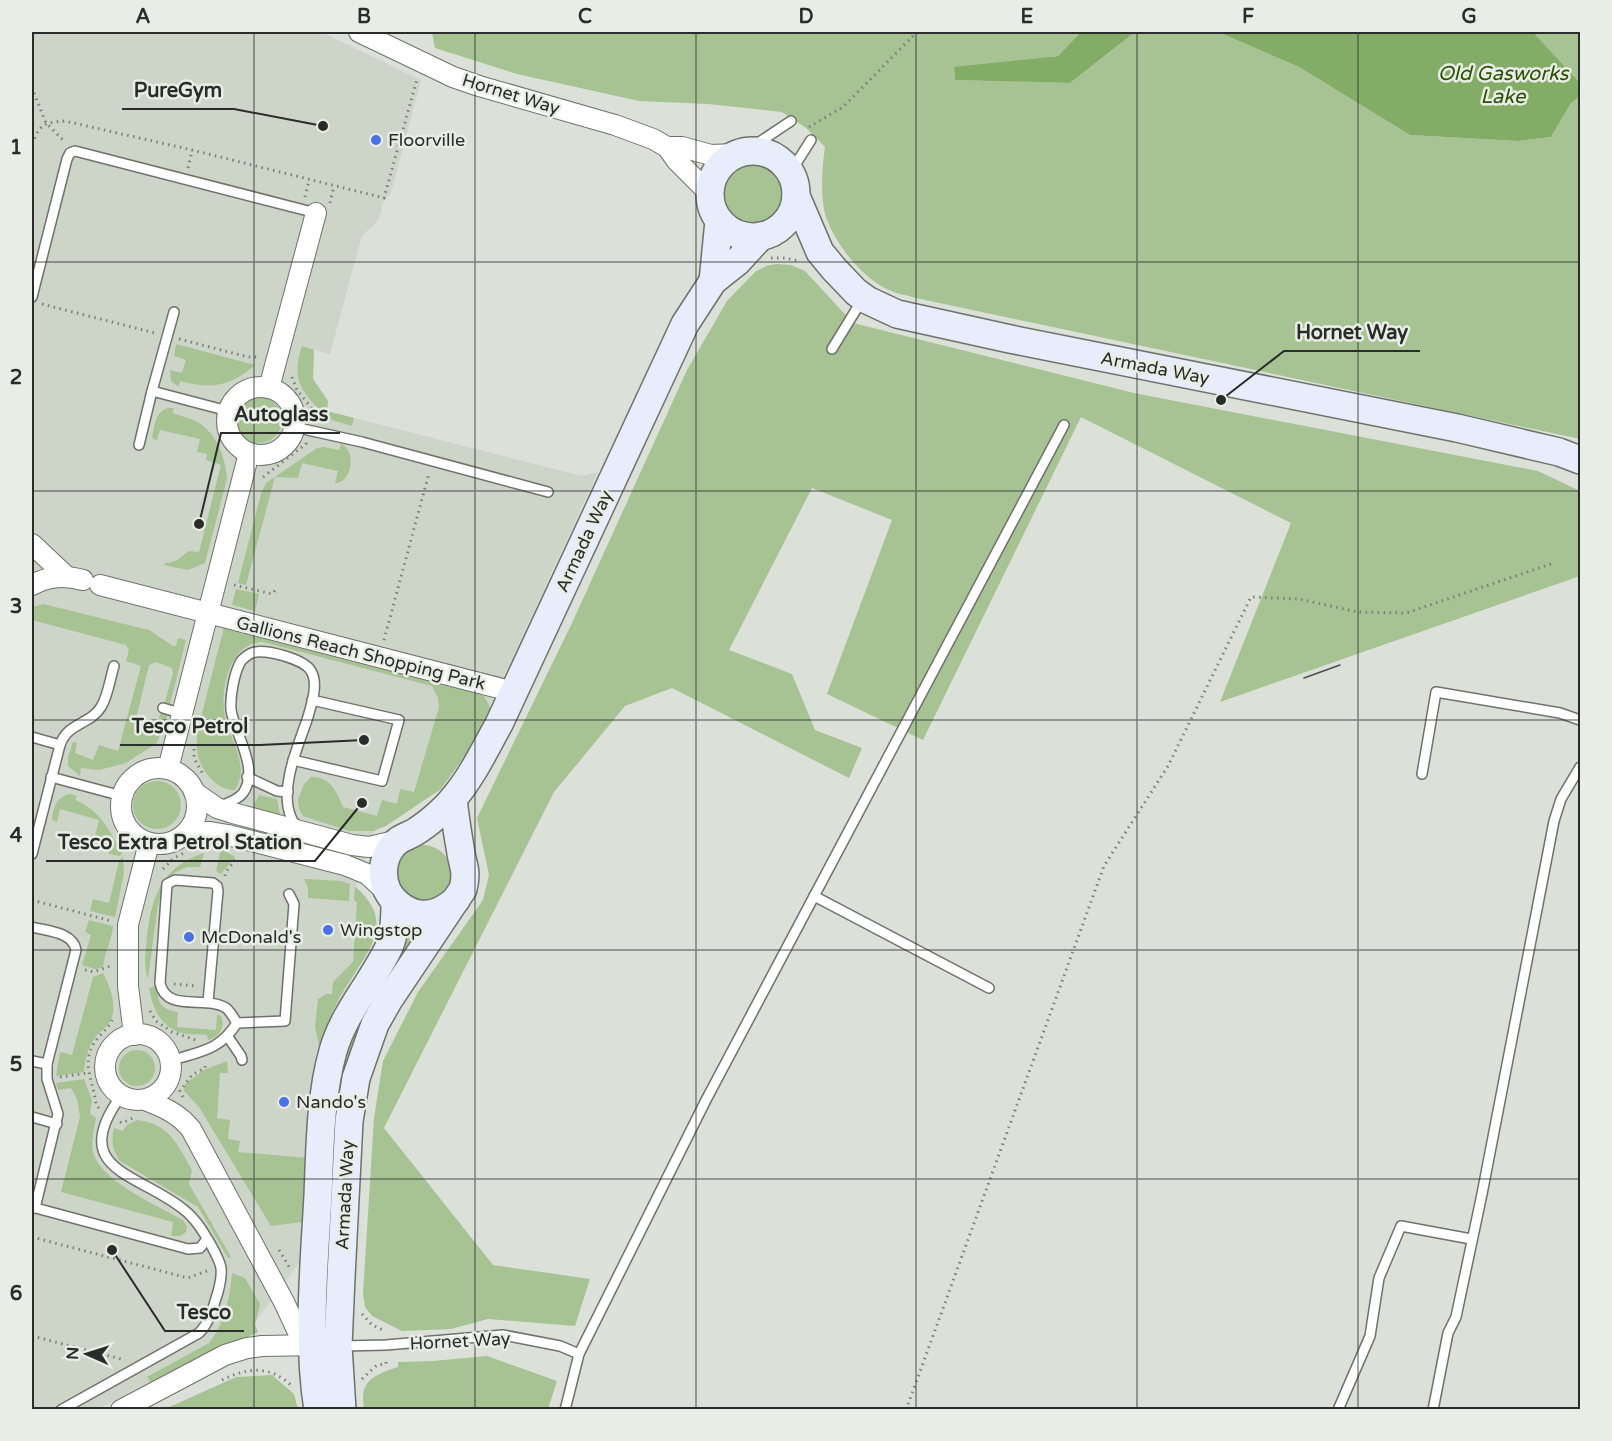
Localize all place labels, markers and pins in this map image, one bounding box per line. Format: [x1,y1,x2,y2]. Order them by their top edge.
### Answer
callout: PureGym [122,71,234,109]
place label: Floorville [388,129,465,151]
marker: Floorville [369,133,383,147]
callout: Hornet Way [1284,313,1420,351]
callout: Autoglass [221,395,340,433]
callout: Tesco Petrol [120,707,260,745]
callout: Tesco Extra Petrol Station [46,823,315,861]
place label: Wingstop [340,919,422,941]
marker: Wingstop [321,923,335,937]
place label: McDonald's [201,926,301,948]
marker: McDonald's [182,930,196,944]
place label: Nando's [296,1091,366,1113]
marker: Nando's [277,1095,291,1109]
callout: Tesco [165,1293,244,1331]

